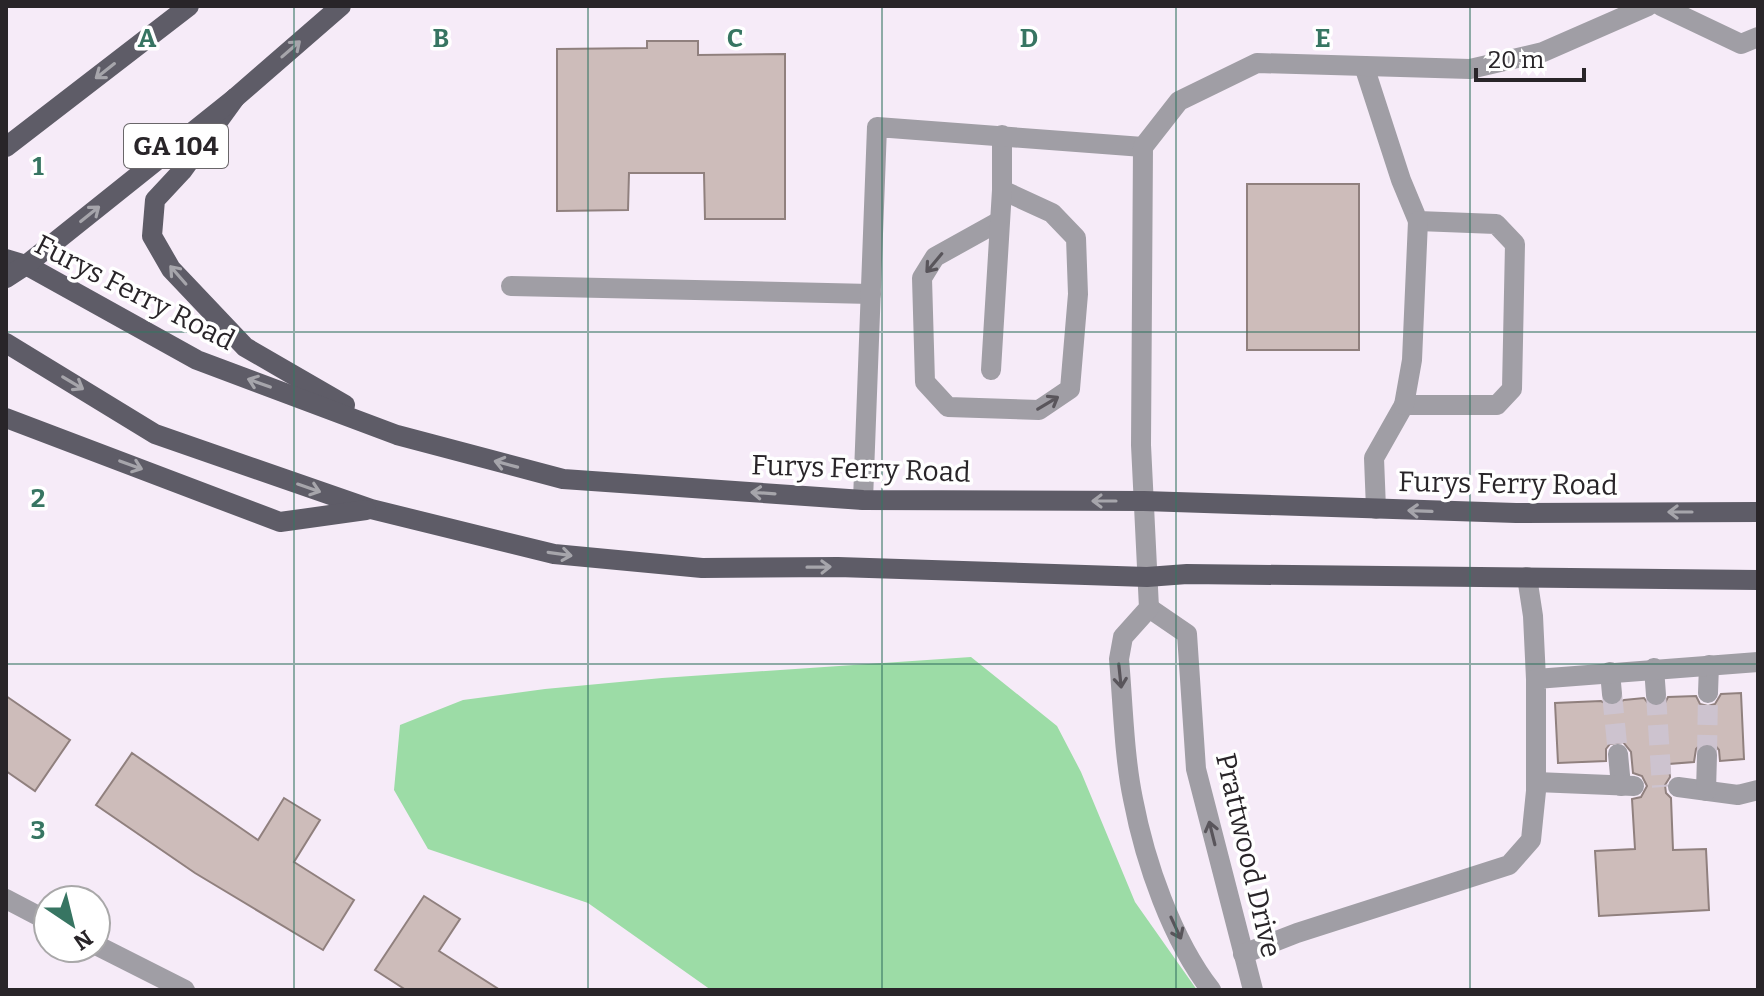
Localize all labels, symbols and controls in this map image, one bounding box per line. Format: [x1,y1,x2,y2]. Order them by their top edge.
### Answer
text: A [138,23,157,54]
text: B [433,23,449,54]
text: C [727,23,743,54]
text: D [1020,23,1038,54]
text: E [1315,23,1331,54]
scale bar [1476,32,1584,82]
one-way arrow [281,40,301,58]
text: 20 m [1488,46,1544,74]
one-way arrow [95,62,116,79]
road number: GA 104 [124,124,228,168]
text: 1 [32,151,44,182]
one-way arrow [79,205,100,223]
street label: Furys Ferry Road [30,228,240,357]
one-way arrow [925,253,943,274]
one-way arrow [169,266,187,286]
one-way arrow [247,375,272,389]
one-way arrow [61,376,84,392]
one-way arrow [1036,395,1059,411]
street label: Furys Ferry Road [751,448,971,489]
one-way arrow [493,455,519,470]
one-way arrow [118,459,143,473]
street label: Furys Ferry Road [1398,465,1618,502]
one-way arrow [297,481,322,496]
text: 2 [31,483,45,514]
one-way arrow [750,485,777,500]
one-way arrow [1091,493,1118,509]
one-way arrow [1407,503,1434,518]
one-way arrow [1667,504,1694,520]
one-way arrow [546,547,573,562]
one-way arrow [805,559,832,575]
one-way arrow [1113,662,1128,689]
street label: Prattwood Drive [1209,750,1288,960]
text: 3 [31,815,45,846]
one-way arrow [1203,821,1218,847]
north arrow [32,884,112,964]
one-way arrow [1169,916,1184,940]
text: N [68,924,98,956]

